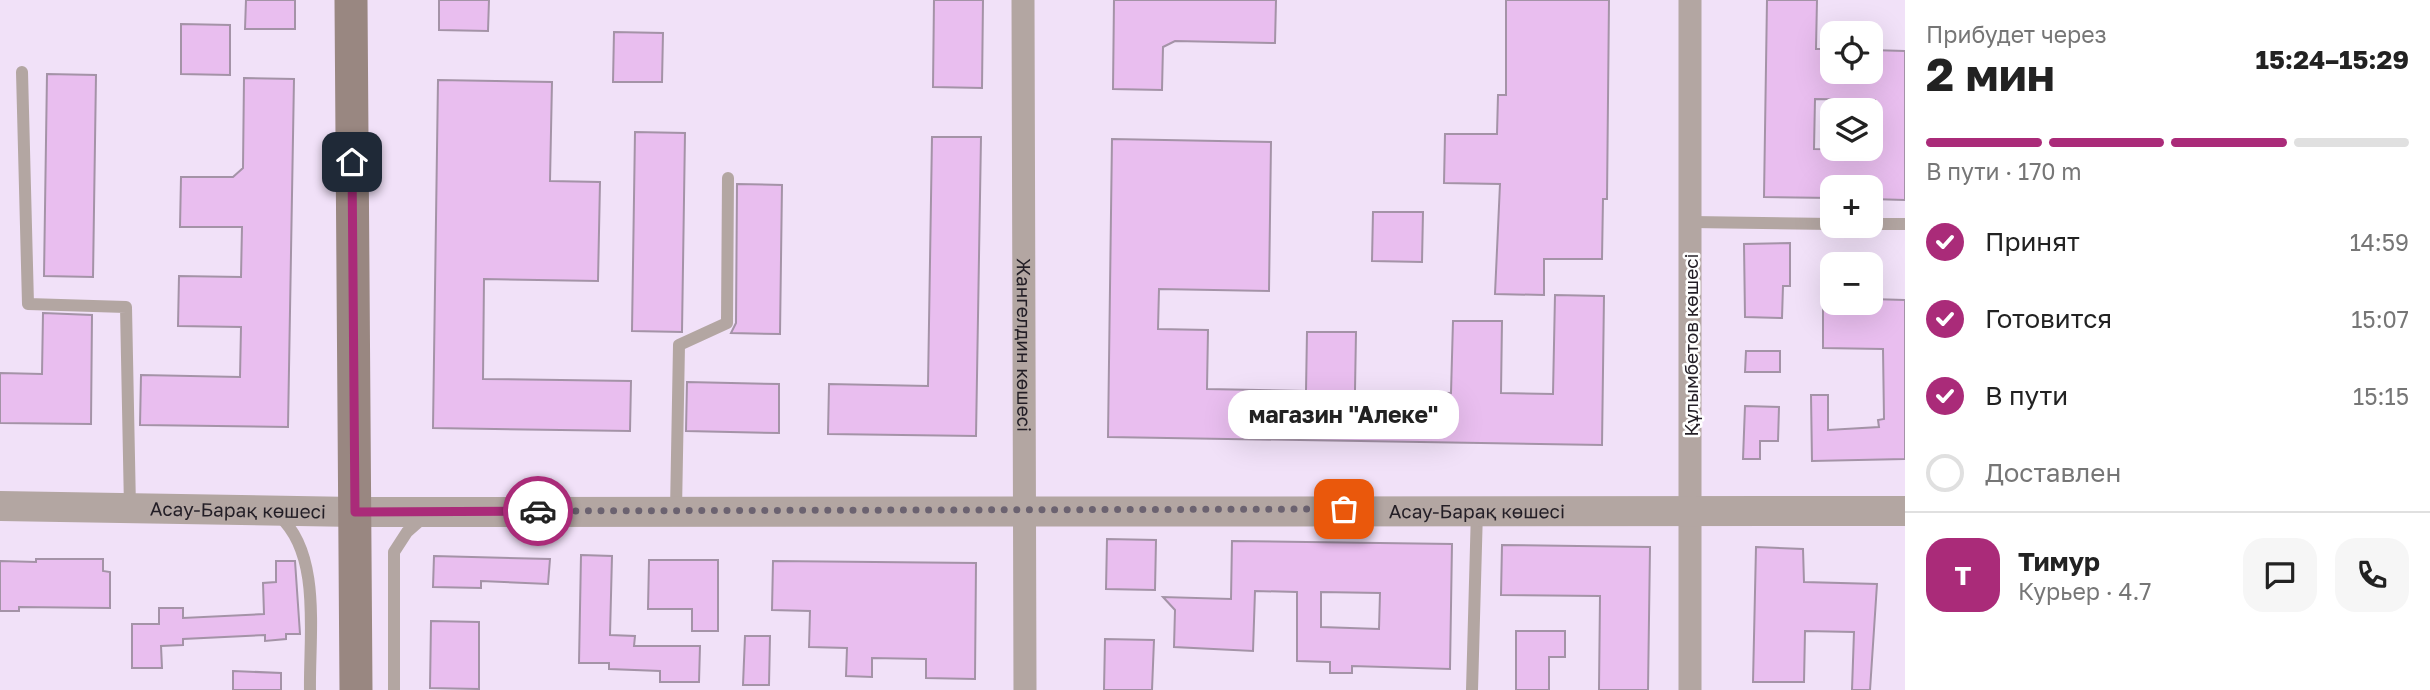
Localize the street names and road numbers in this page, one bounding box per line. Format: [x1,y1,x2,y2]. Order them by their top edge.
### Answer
street label: Құлымбетов көшесі [1679,253,1702,437]
street label: Жангелдин көшесі [1013,258,1036,432]
street label: Асау-Барақ көшесі [150,497,326,523]
street label: Асау-Барақ көшесі [1389,499,1565,522]

